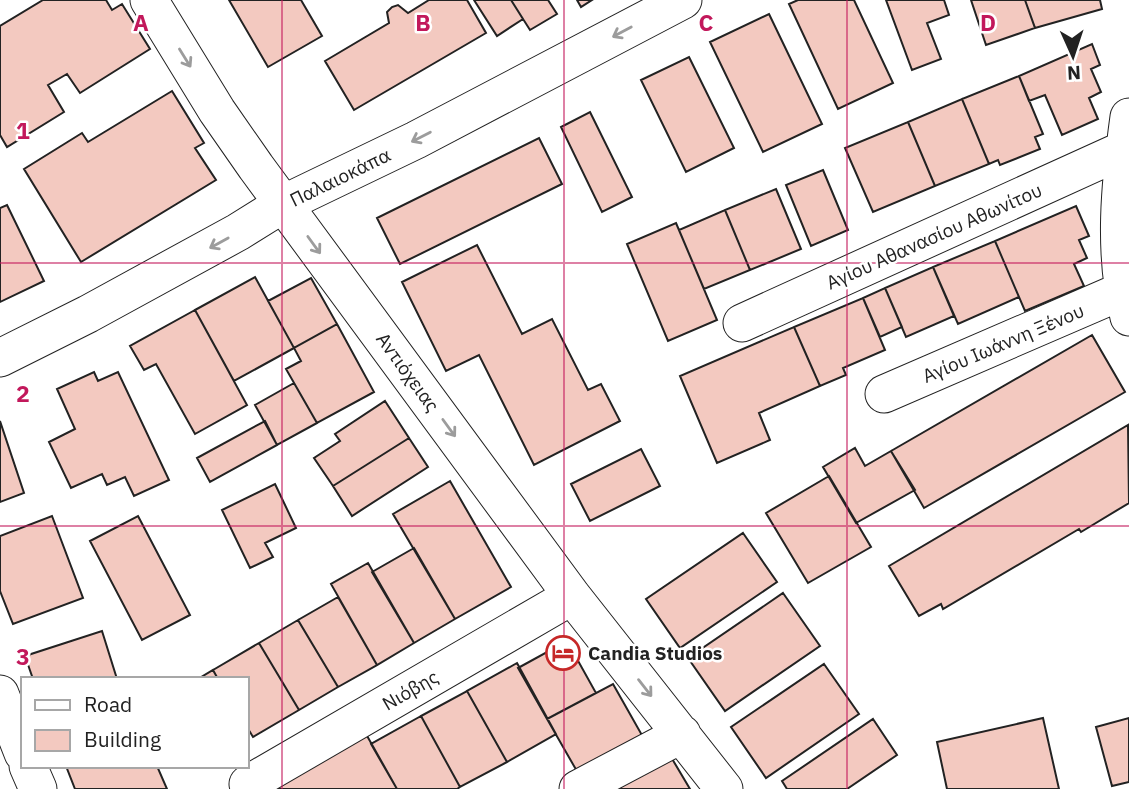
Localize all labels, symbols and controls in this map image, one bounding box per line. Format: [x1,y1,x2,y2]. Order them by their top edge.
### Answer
text: A [133,7,149,37]
text: B [415,7,431,37]
text: C [699,7,714,37]
text: D [980,7,996,37]
north arrow [1038,21,1108,91]
one-way arrow [612,25,633,39]
one-way arrow [178,48,192,68]
text: N [1066,61,1081,85]
text: 1 [16,115,30,145]
one-way arrow [411,131,432,145]
street label: Παλαιοκάπα [286,142,394,212]
street label: Αγίου Αθανασίου Αθωνίτου [822,177,1046,295]
one-way arrow [306,235,321,254]
one-way arrow [210,236,230,250]
street label: Αγίου Ιωάννη Ξένου [918,298,1088,388]
street label: Αντιόχειας [371,328,445,416]
text: 2 [16,378,30,408]
one-way arrow [441,419,456,438]
hotel icon: Candia Studios [544,634,582,672]
text: 3 [16,641,30,671]
place label: Candia Studios [588,641,722,665]
street label: Νιόβης [378,664,442,716]
legend [21,677,248,768]
one-way arrow [638,678,653,696]
text: Road [84,690,132,718]
text: Building [84,725,161,753]

